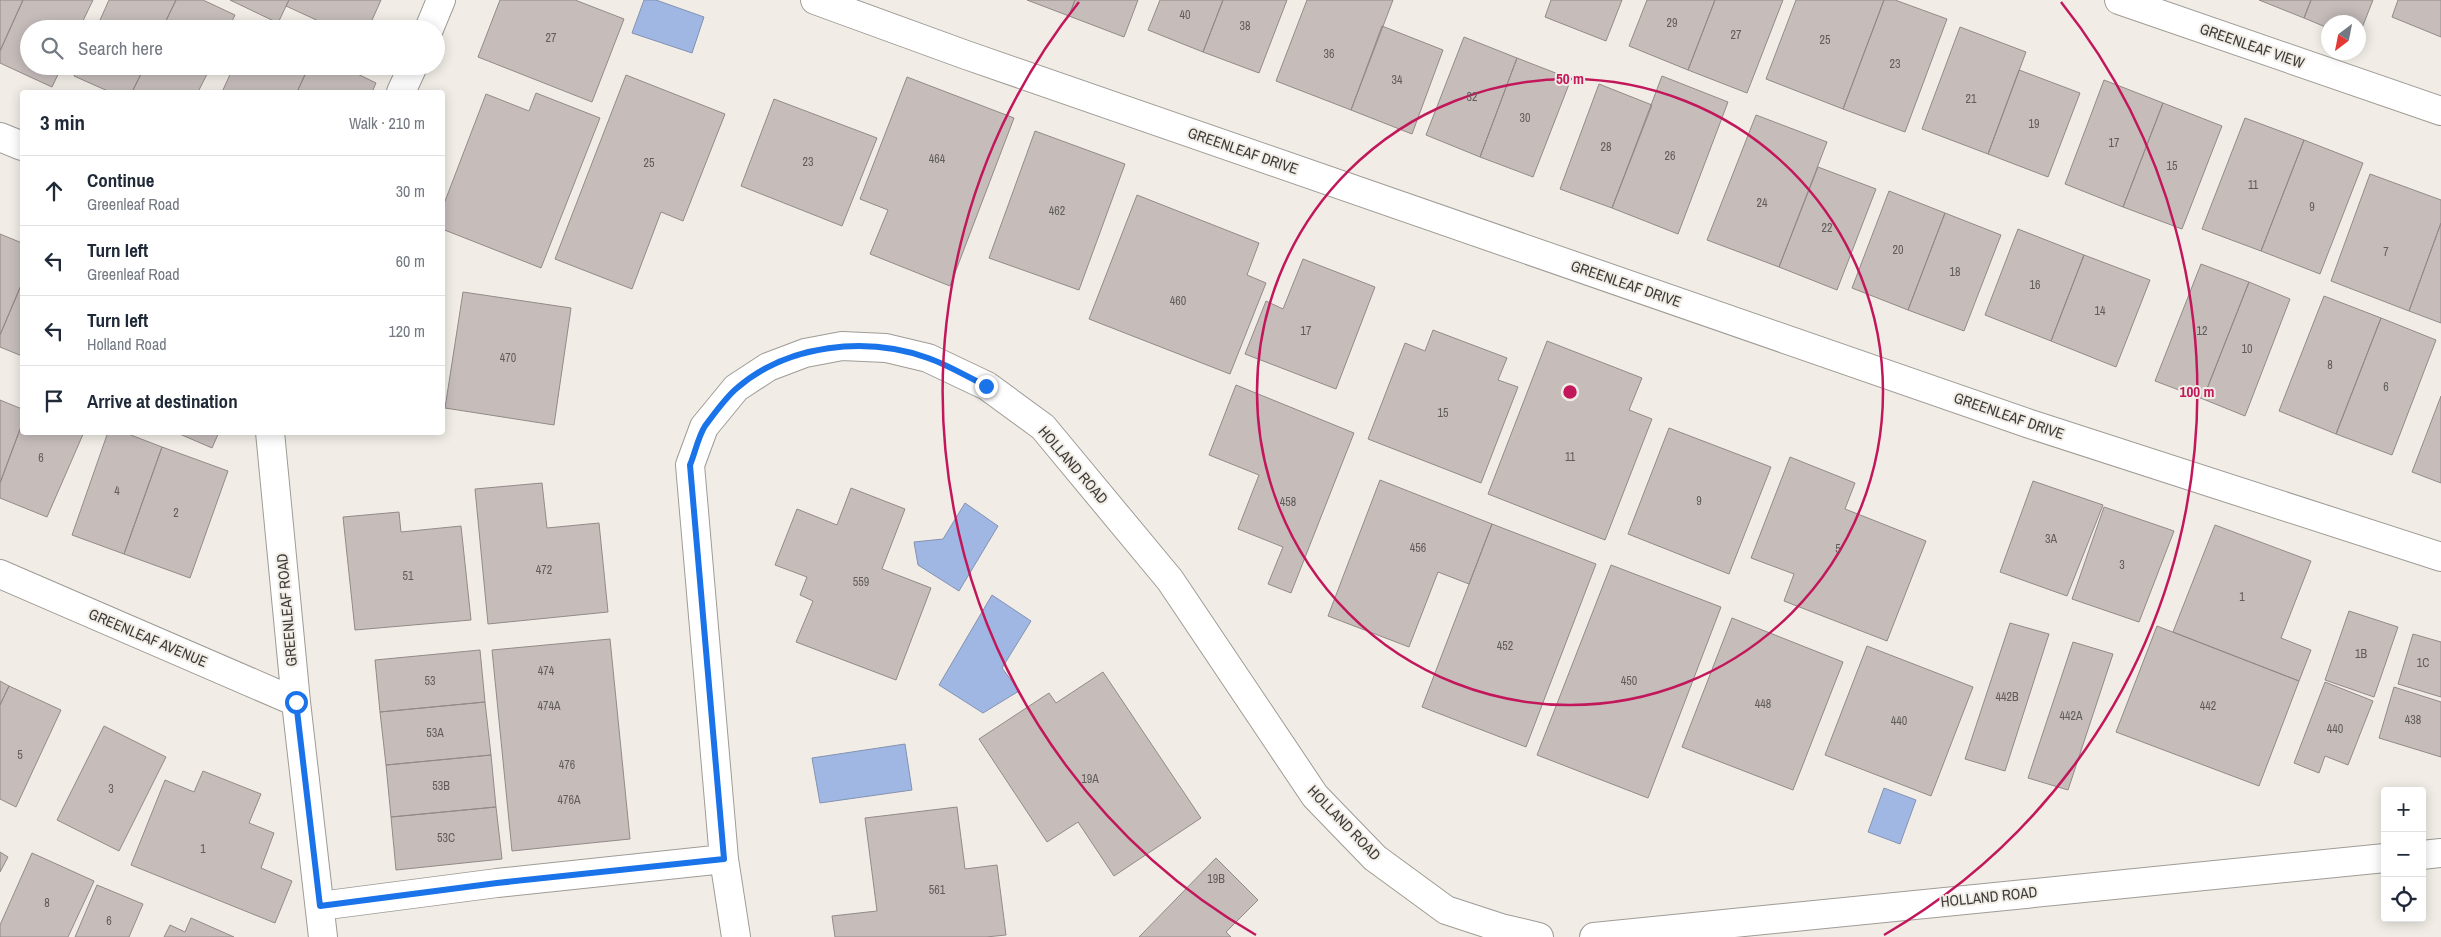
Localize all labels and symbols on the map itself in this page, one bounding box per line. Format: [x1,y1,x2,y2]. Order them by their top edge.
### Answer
house number: 40 [1180,7,1190,23]
house number: 29 [1667,15,1677,31]
north arrow [2321,15,2366,60]
house number: 38 [1240,18,1250,34]
street label: GREENLEAF VIEW [2197,18,2308,73]
house number: 27 [1731,27,1742,43]
house number: 27 [546,30,557,46]
house number: 25 [1820,32,1831,48]
house number: 36 [1324,46,1334,62]
house number: 23 [1890,56,1900,72]
text: 50 m [1556,68,1584,89]
house number: 34 [1392,72,1403,88]
house number: 32 [1467,89,1477,105]
house number: 21 [1966,91,1977,107]
house number: 30 [1520,110,1530,126]
house number: 19 [2029,116,2039,132]
street label: GREENLEAF DRIVE [1185,122,1301,179]
house number: 17 [2109,135,2120,151]
house number: 28 [1601,139,1611,155]
house number: 26 [1665,148,1675,164]
house number: 464 [929,151,946,167]
house number: 23 [803,154,813,170]
house number: 25 [644,155,655,171]
house number: 15 [2167,158,2178,174]
house number: 11 [2248,177,2259,193]
house number: 24 [1757,195,1768,211]
house number: 9 [2309,199,2315,215]
house number: 462 [1049,203,1065,219]
house number: 22 [1822,220,1832,236]
house number: 20 [1893,242,1903,258]
house number: 7 [2383,244,2389,260]
street label: GREENLEAF DRIVE [1568,255,1684,312]
house number: 18 [1950,264,1960,280]
house number: 16 [2030,277,2040,293]
house number: 460 [1170,293,1186,309]
house number: 14 [2095,303,2106,319]
house number: 17 [1301,323,1312,339]
house number: 12 [2197,323,2207,339]
house number: 10 [2242,341,2252,357]
house number: 470 [500,350,516,366]
house number: 8 [2327,357,2333,373]
route end [975,375,998,398]
house number: 6 [2383,379,2389,395]
text: 100 m [2180,381,2214,402]
centre of rings [1561,383,1579,401]
street label: GREENLEAF DRIVE [1951,387,2067,444]
house number: 15 [1438,405,1449,421]
street label: HOLLAND ROAD [1034,421,1113,508]
house number: 11 [1565,449,1576,465]
house number: 6 [38,450,44,466]
house number: 4 [114,483,120,499]
house number: 9 [1696,493,1702,509]
house number: 458 [1280,494,1296,510]
house number: 2 [173,505,179,521]
house number: 3A [2045,531,2057,547]
house number: 456 [1410,540,1426,556]
house number: 5 [1835,541,1841,557]
street label: GREENLEAF ROAD [271,552,302,667]
house number: 3 [2119,557,2125,573]
house number: 472 [536,562,552,578]
house number: 51 [403,568,414,584]
house number: 559 [853,574,869,590]
house number: 1 [2239,589,2245,605]
street label: GREENLEAF AVENUE [86,603,211,672]
house number: 452 [1497,638,1513,654]
house number: 1B [2355,646,2367,662]
house number: 1C [2417,655,2429,671]
house number: 474 [538,663,555,679]
house number: 53 [425,673,435,689]
house number: 450 [1621,673,1637,689]
house number: 442B [1996,689,2019,705]
route start [285,691,308,714]
house number: 448 [1755,696,1771,712]
house number: 474A [538,698,561,714]
house number: 442 [2200,698,2216,714]
house number: 442A [2060,708,2083,724]
house number: 438 [2405,712,2421,728]
house number: 440 [1891,713,1907,729]
house number: 440 [2327,721,2343,737]
house number: 53A [426,725,444,741]
house number: 5 [17,747,23,763]
house number: 476 [559,757,575,773]
house number: 19A [1081,771,1099,787]
house number: 53B [432,778,450,794]
street label: HOLLAND ROAD [1303,780,1386,865]
house number: 3 [108,781,114,797]
house number: 476A [558,792,581,808]
house number: 53C [437,830,455,846]
house number: 1 [200,841,206,857]
house number: 19B [1207,871,1225,887]
street label: HOLLAND ROAD [1940,881,2038,912]
house number: 561 [929,882,946,898]
house number: 8 [44,895,50,911]
house number: 6 [106,913,112,929]

